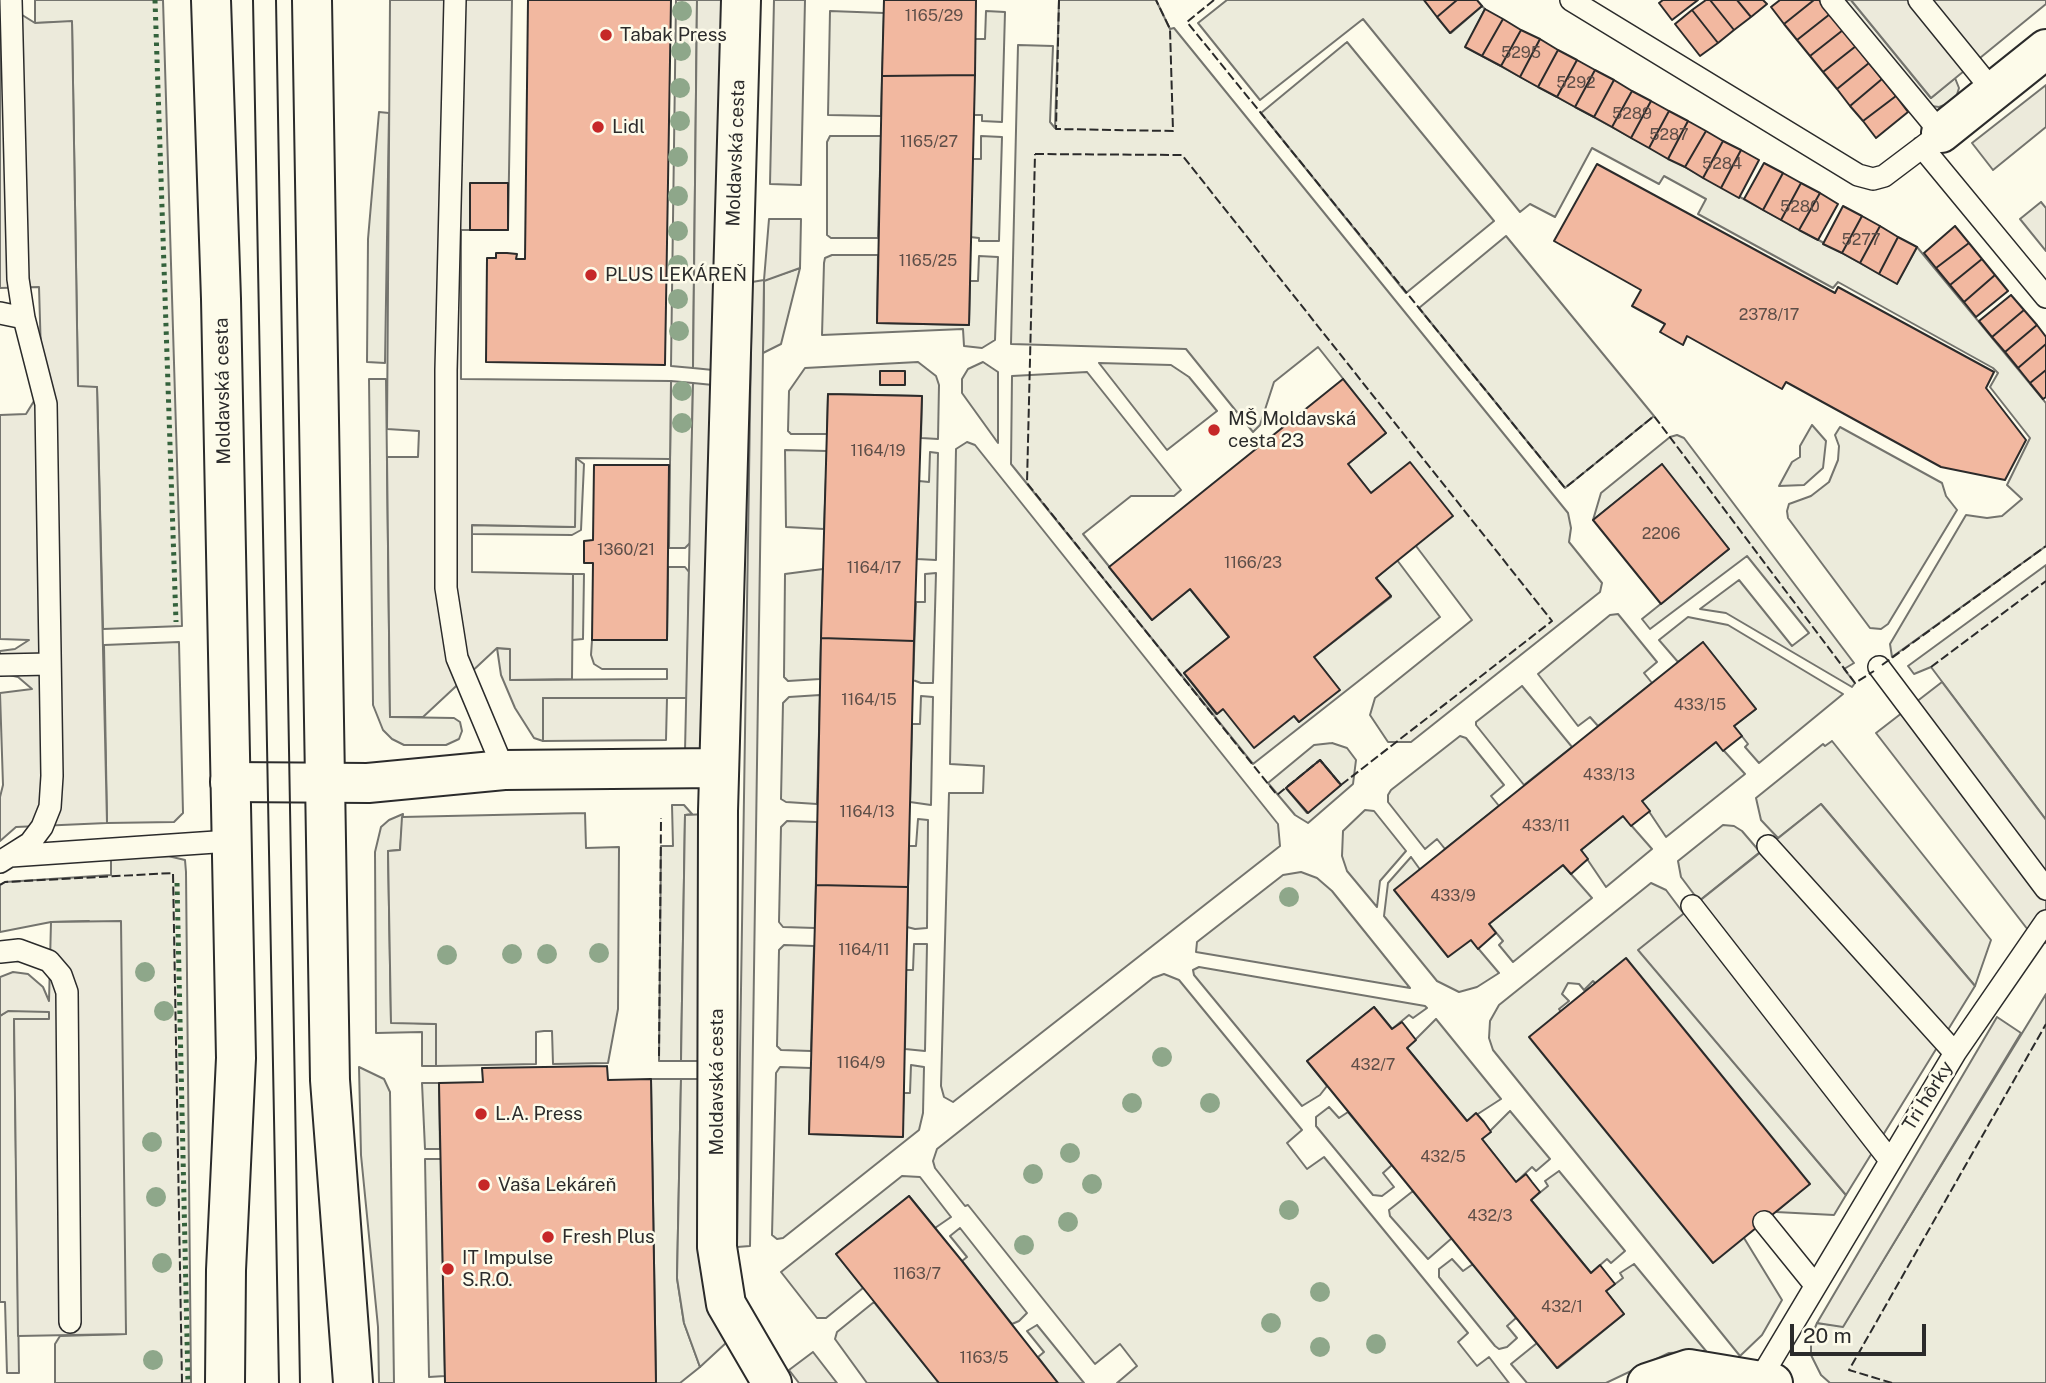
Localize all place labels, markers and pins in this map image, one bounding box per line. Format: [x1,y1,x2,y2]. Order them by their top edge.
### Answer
place label: Tabak Press [620,24,727,46]
marker: Tabak Press [598,27,614,43]
place label: Lidl [612,116,645,138]
marker: Lidl [590,119,606,135]
place label: PLUS LEKÁREŇ [605,264,747,286]
marker: PLUS LEKÁREŇ [583,267,599,283]
place label: MŠ Moldavská cesta 23 [1228,408,1356,452]
marker: MŠ Moldavská cesta 23 [1206,422,1222,438]
place label: L.A. Press [495,1103,583,1125]
marker: L.A. Press [473,1106,489,1122]
place label: Vaša Lekáreň [498,1174,616,1196]
marker: Vaša Lekáreň [476,1177,492,1193]
place label: Fresh Plus [562,1226,655,1248]
marker: Fresh Plus [540,1229,556,1245]
place label: IT Impulse S.R.O. [462,1247,553,1291]
marker: IT Impulse S.R.O. [440,1261,456,1277]

